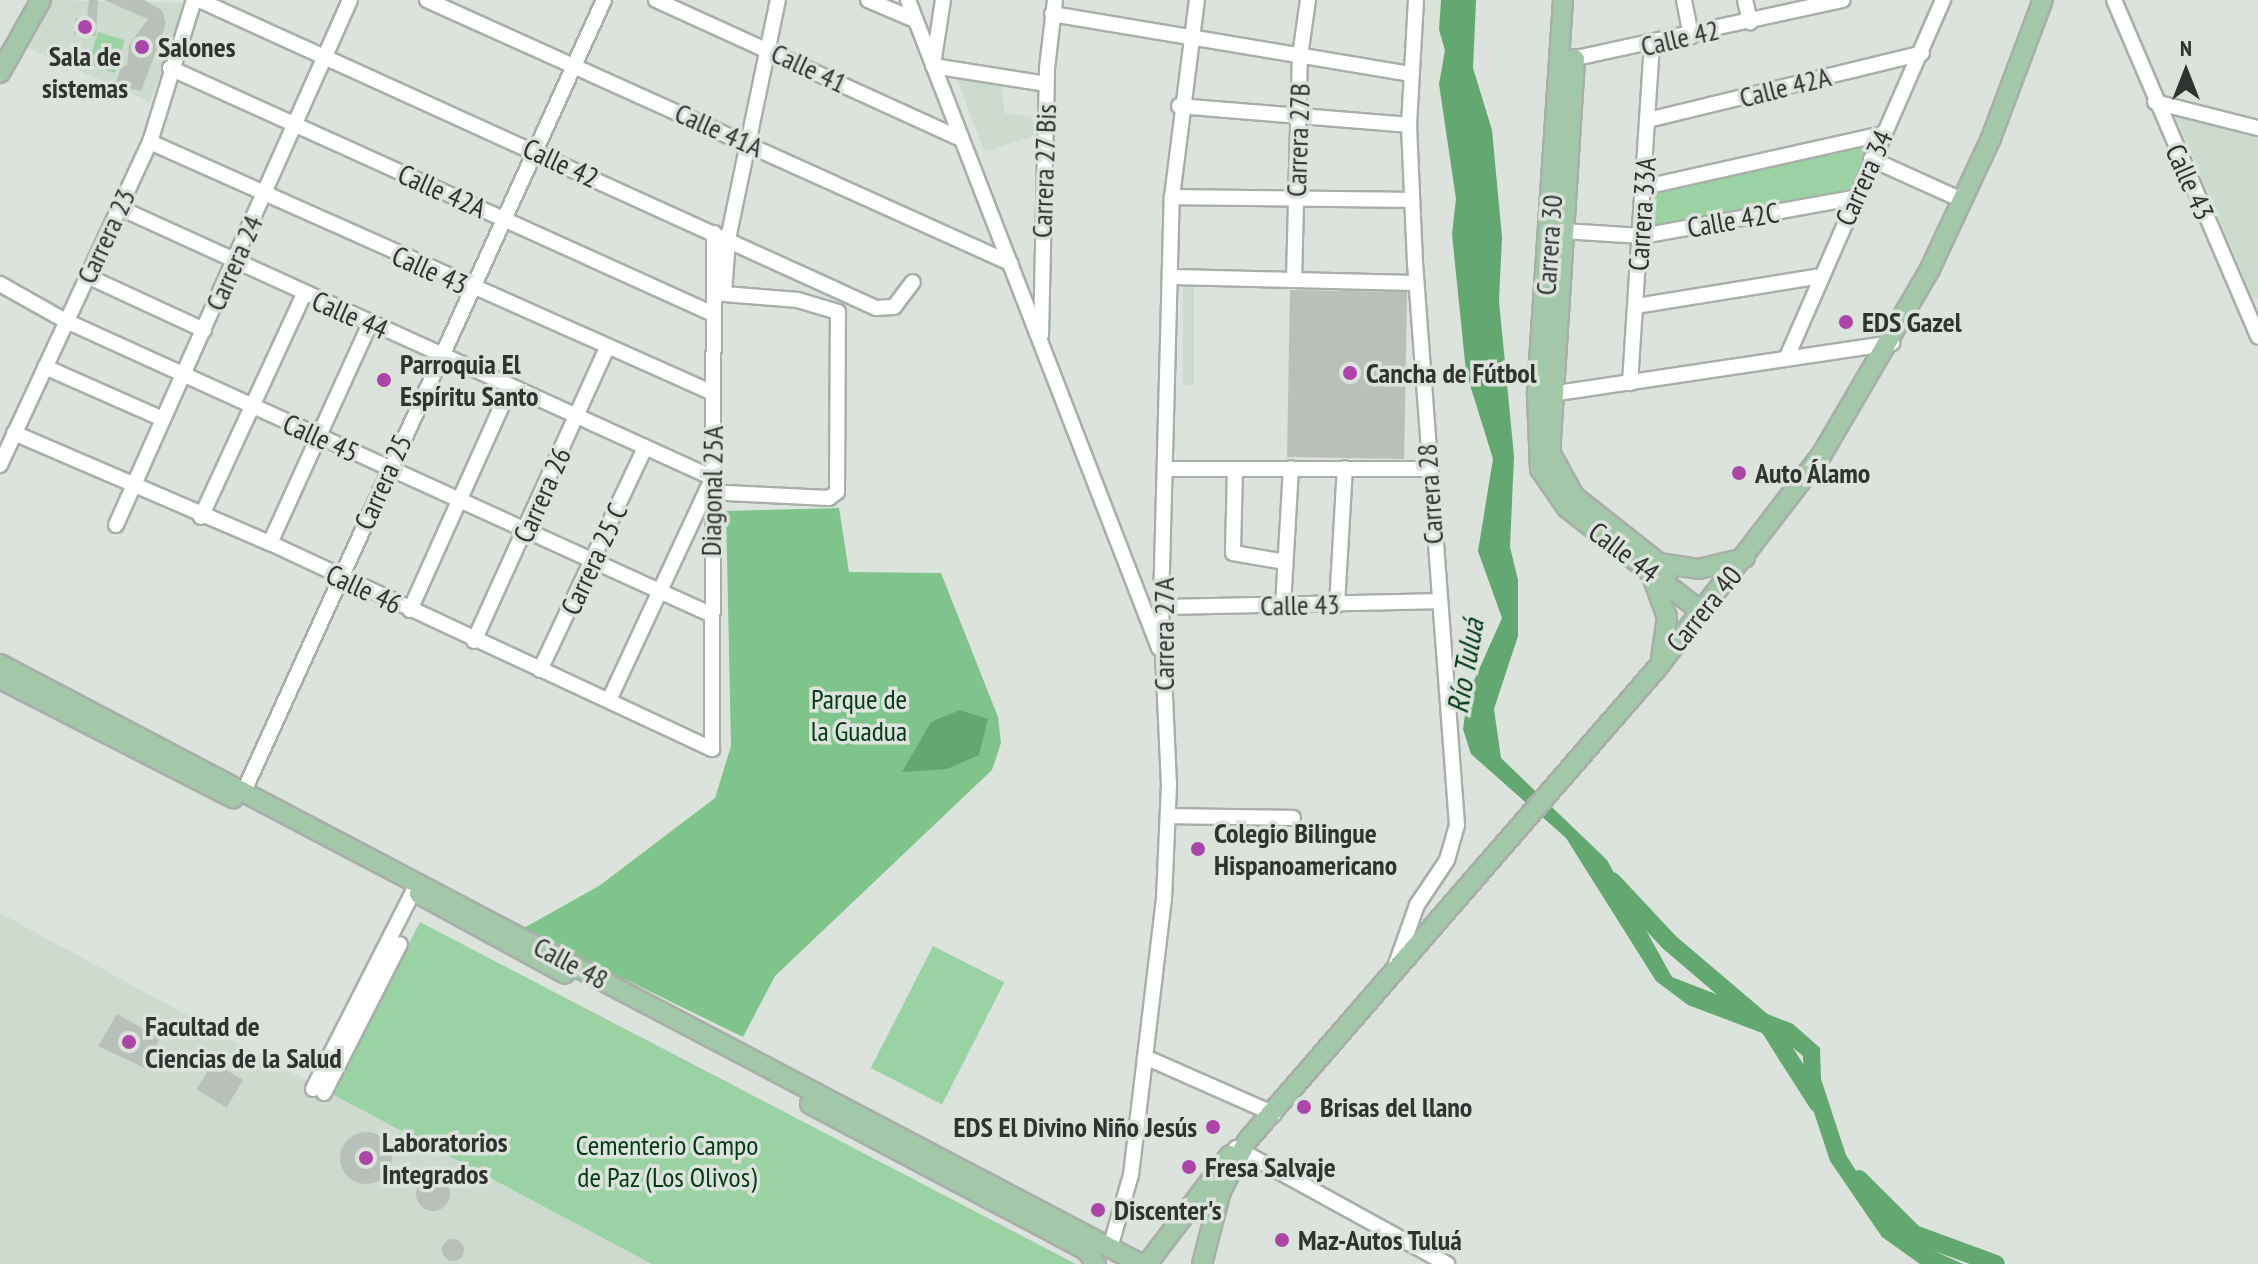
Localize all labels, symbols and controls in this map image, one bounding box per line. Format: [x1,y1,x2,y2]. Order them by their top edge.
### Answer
street label: Calle 42 [1638,13,1722,63]
marker: Sala de sistemas [76,18,94,36]
place label: Salones [158,30,235,64]
north arrow [2146,32,2226,112]
text: N [2180,34,2192,62]
street label: Calle 41 [766,36,852,100]
marker: Salones [133,38,151,56]
place label: Sala de sistemas [42,39,128,105]
street label: Calle 42A [1736,59,1834,115]
street label: Carrera 27B [1279,83,1317,197]
street label: Calle 41A [670,96,768,164]
street label: Carrera 27 Bis [1025,103,1063,239]
street label: Carrera 34 [1828,125,1900,231]
street label: Calle 42 [518,131,604,195]
street label: Calle 43 [2159,139,2221,225]
street label: Carrera 33A [1621,156,1663,272]
street label: Calle 42A [393,157,491,225]
street label: Carrera 23 [70,183,142,289]
street label: Carrera 30 [1529,194,1569,296]
street label: Calle 42C [1685,195,1781,245]
street label: Carrera 24 [198,210,270,316]
street label: Calle 43 [387,239,473,301]
street label: Calle 44 [307,284,393,346]
place label: EDS Gazel [1862,305,1962,339]
marker: EDS Gazel [1837,313,1855,331]
place label: Parroquia El Espíritu Santo [400,347,539,413]
place label: Cancha de Fútbol [1366,356,1537,390]
marker: Cancha de Fútbol [1341,364,1359,382]
marker: Parroquia El Espíritu Santo [375,371,393,389]
street label: Calle 45 [278,407,364,469]
street label: Diagonal 25A [694,425,730,557]
street label: Carrera 25 [347,429,419,535]
street label: Carrera 26 [506,442,578,548]
street label: Carrera 28 [1410,443,1450,545]
place label: Auto Álamo [1755,456,1871,490]
marker: Auto Álamo [1730,464,1748,482]
street label: Carrera 25 C [554,498,634,620]
street label: Calle 44 [1582,515,1666,589]
street label: Calle 46 [321,557,407,621]
street label: Carrera 40 [1659,559,1749,659]
street label: Carrera 27A [1147,577,1181,691]
street label: Calle 43 [1260,588,1340,622]
water label: Río Tuluá [1439,616,1491,716]
park label: Parque de la Guadua [811,682,907,748]
place label: Colegio Bilingue Hispanoamericano [1214,816,1397,882]
marker: Colegio Bilingue Hispanoamericano [1189,840,1207,858]
street label: Calle 48 [528,930,614,996]
place label: Facultad de Ciencias de la Salud [145,1009,342,1075]
marker: Facultad de Ciencias de la Salud [120,1033,138,1051]
place label: Brisas del llano [1320,1090,1472,1124]
marker: Brisas del llano [1295,1098,1313,1116]
place label: EDS El Divino Niño Jesús [953,1110,1197,1144]
marker: EDS El Divino Niño Jesús [1204,1118,1222,1136]
place label: Laboratorios Integrados [382,1125,507,1191]
park label: Cementerio Campo de Paz (Los Olivos) [576,1128,758,1194]
marker: Laboratorios Integrados [357,1149,375,1167]
place label: Fresa Salvaje [1205,1150,1336,1184]
marker: Fresa Salvaje [1180,1158,1198,1176]
place label: Discenter's [1114,1193,1222,1227]
marker: Discenter's [1089,1201,1107,1219]
place label: Maz-Autos Tuluá [1298,1223,1463,1257]
marker: Maz-Autos Tuluá [1273,1231,1291,1249]

